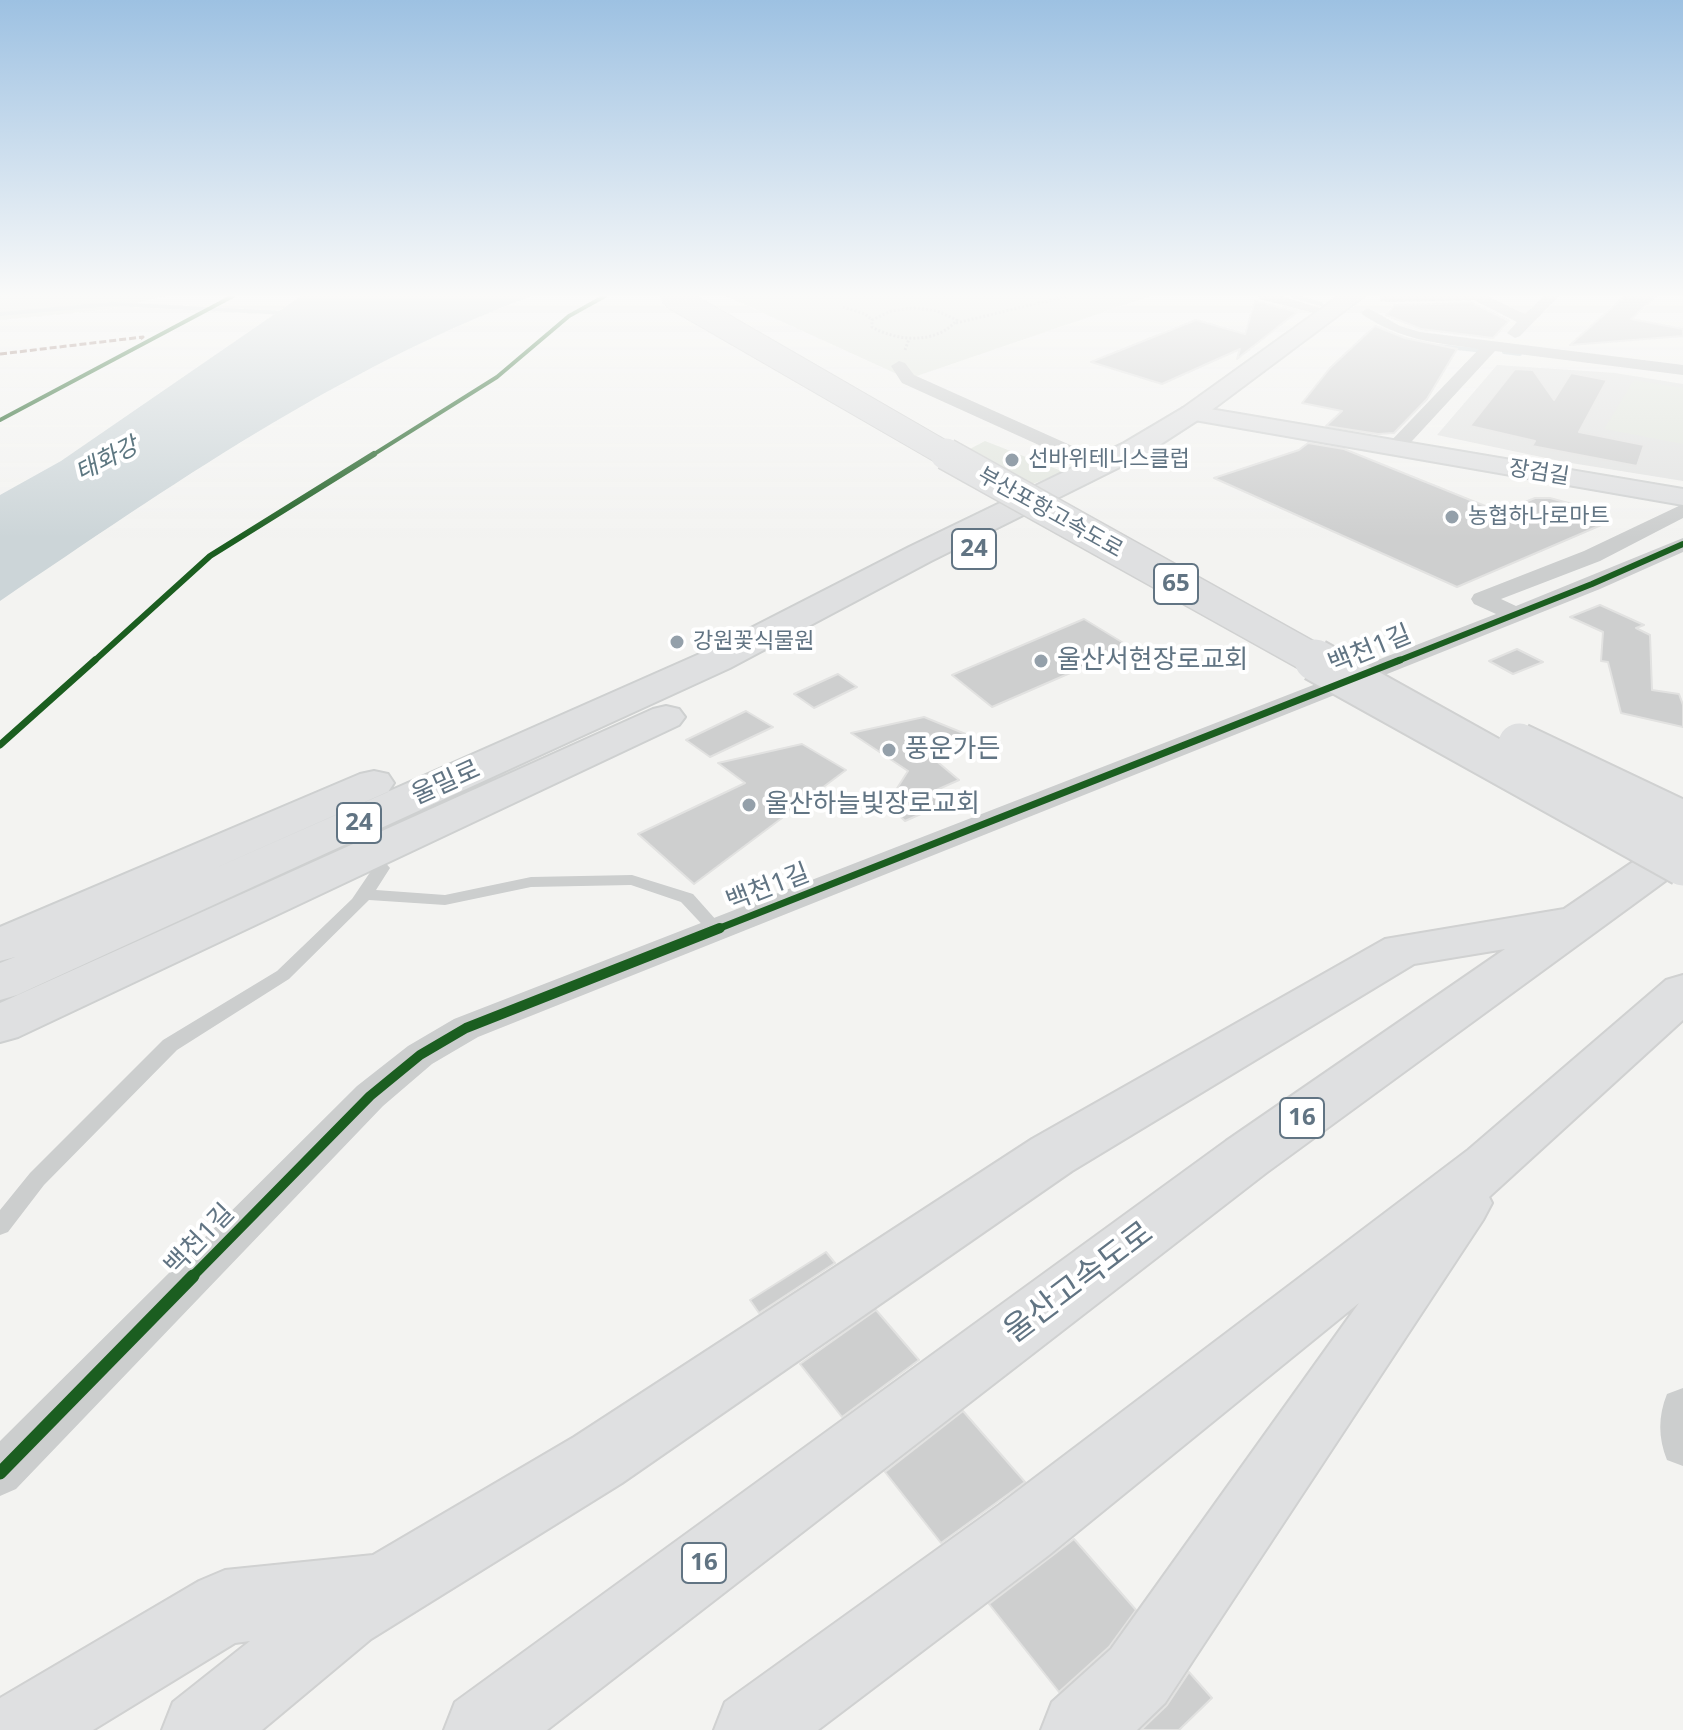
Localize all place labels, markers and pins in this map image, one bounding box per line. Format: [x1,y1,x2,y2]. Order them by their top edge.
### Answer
place label: 선바위테니스클럽 [1028,447,1190,473]
marker: 선바위테니스클럽 [1003,451,1021,469]
place label: 농협하나로마트 [1468,504,1610,530]
marker: 농협하나로마트 [1443,508,1461,526]
place label: 강원꽃식물원 [693,629,814,655]
marker: 강원꽃식물원 [668,633,686,651]
place label: 울산서현장로교회 [1057,645,1248,677]
marker: 울산서현장로교회 [1032,652,1050,670]
place label: 풍운가든 [905,734,1001,766]
marker: 풍운가든 [880,741,898,759]
place label: 울산하늘빛장로교회 [765,789,980,821]
marker: 울산하늘빛장로교회 [740,796,758,814]

